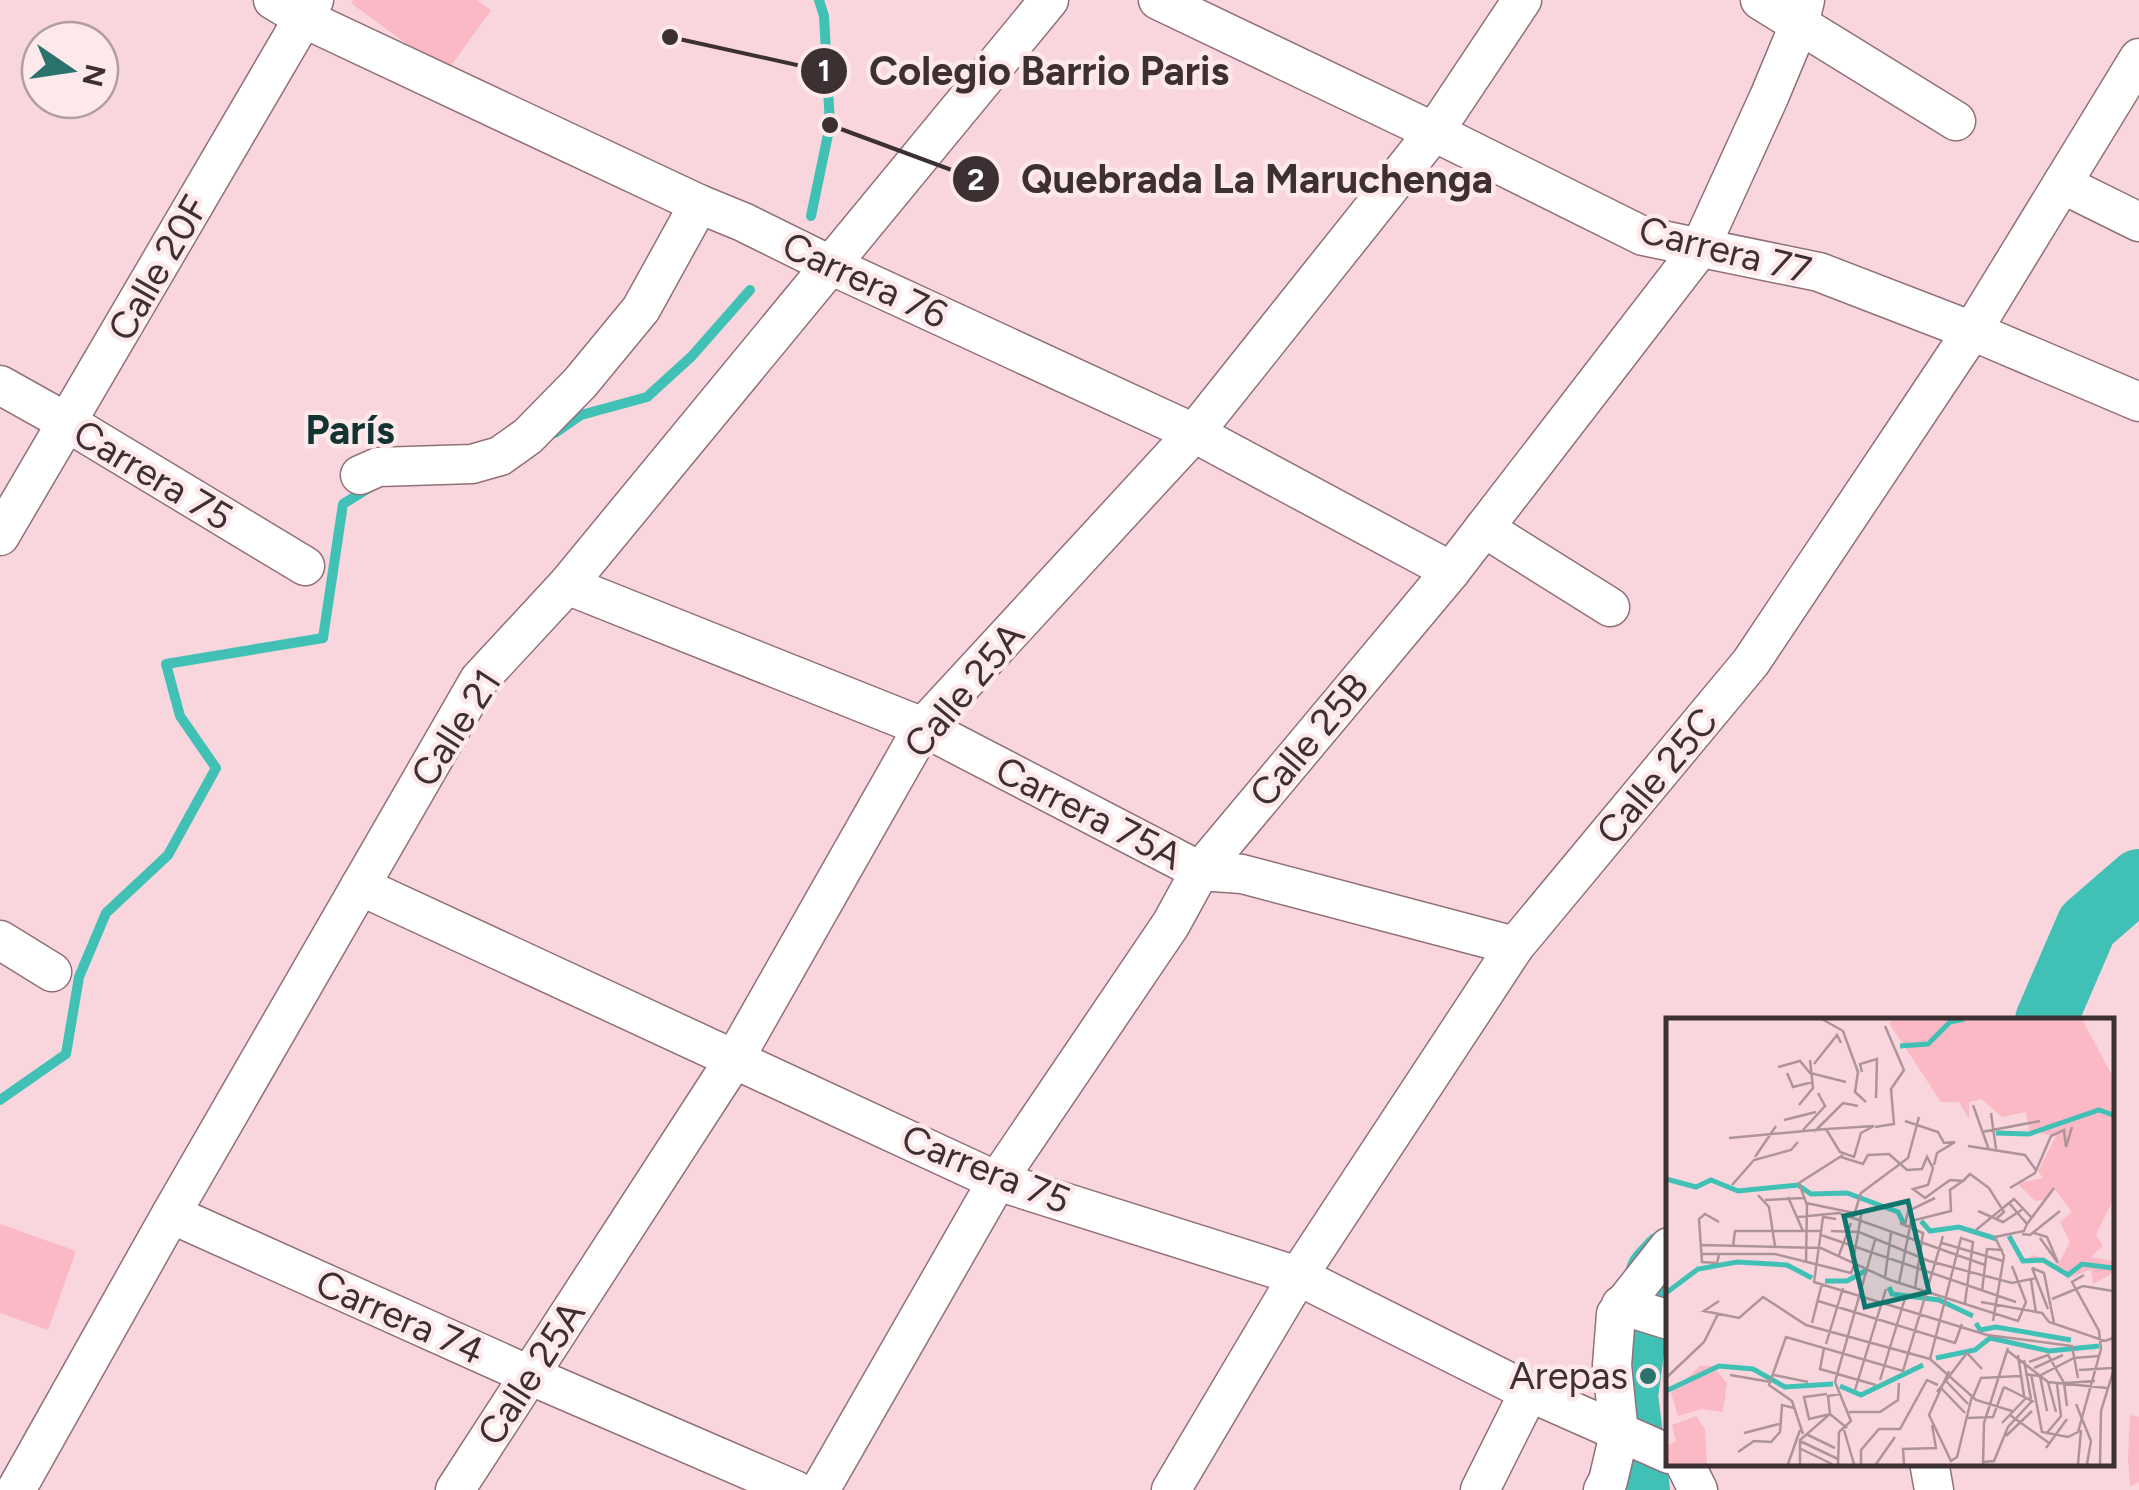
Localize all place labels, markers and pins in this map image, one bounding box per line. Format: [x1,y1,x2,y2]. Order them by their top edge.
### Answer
callout: Colegio Barrio Paris [799,36,1249,106]
callout: Quebrada La Maruchenga [951,144,1513,214]
place label: Arepas [1509,1353,1628,1399]
marker: Arepas [1637,1365,1659,1387]

